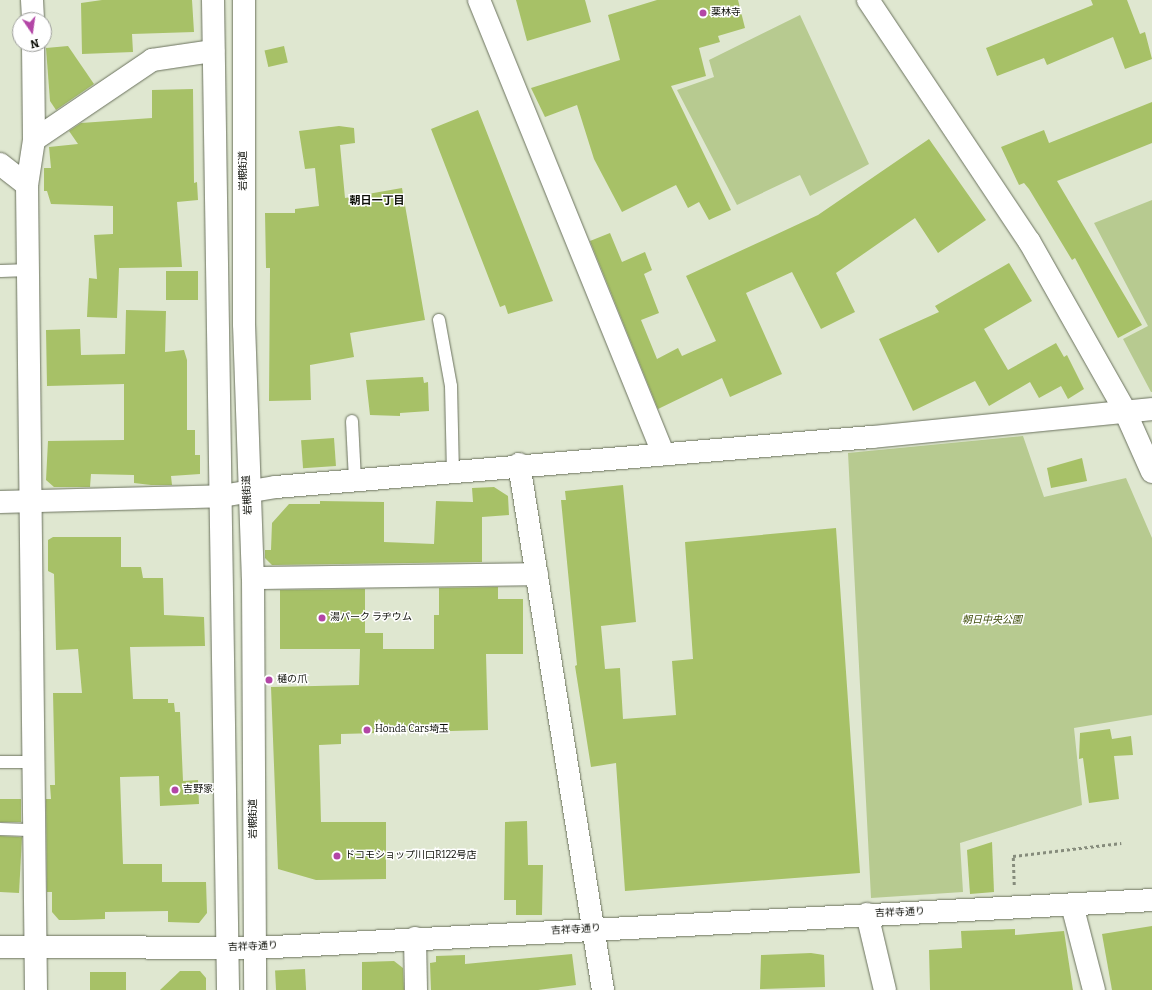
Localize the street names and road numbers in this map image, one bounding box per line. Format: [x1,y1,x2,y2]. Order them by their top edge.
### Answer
street label: 岩槻街道 [238,151,250,191]
street label: 岩槻街道 [241,475,255,515]
street label: 岩槻街道 [248,799,260,839]
street label: 吉祥寺通り [875,906,925,920]
street label: 吉祥寺通り [551,923,601,937]
street label: 吉祥寺通り [228,940,278,954]

